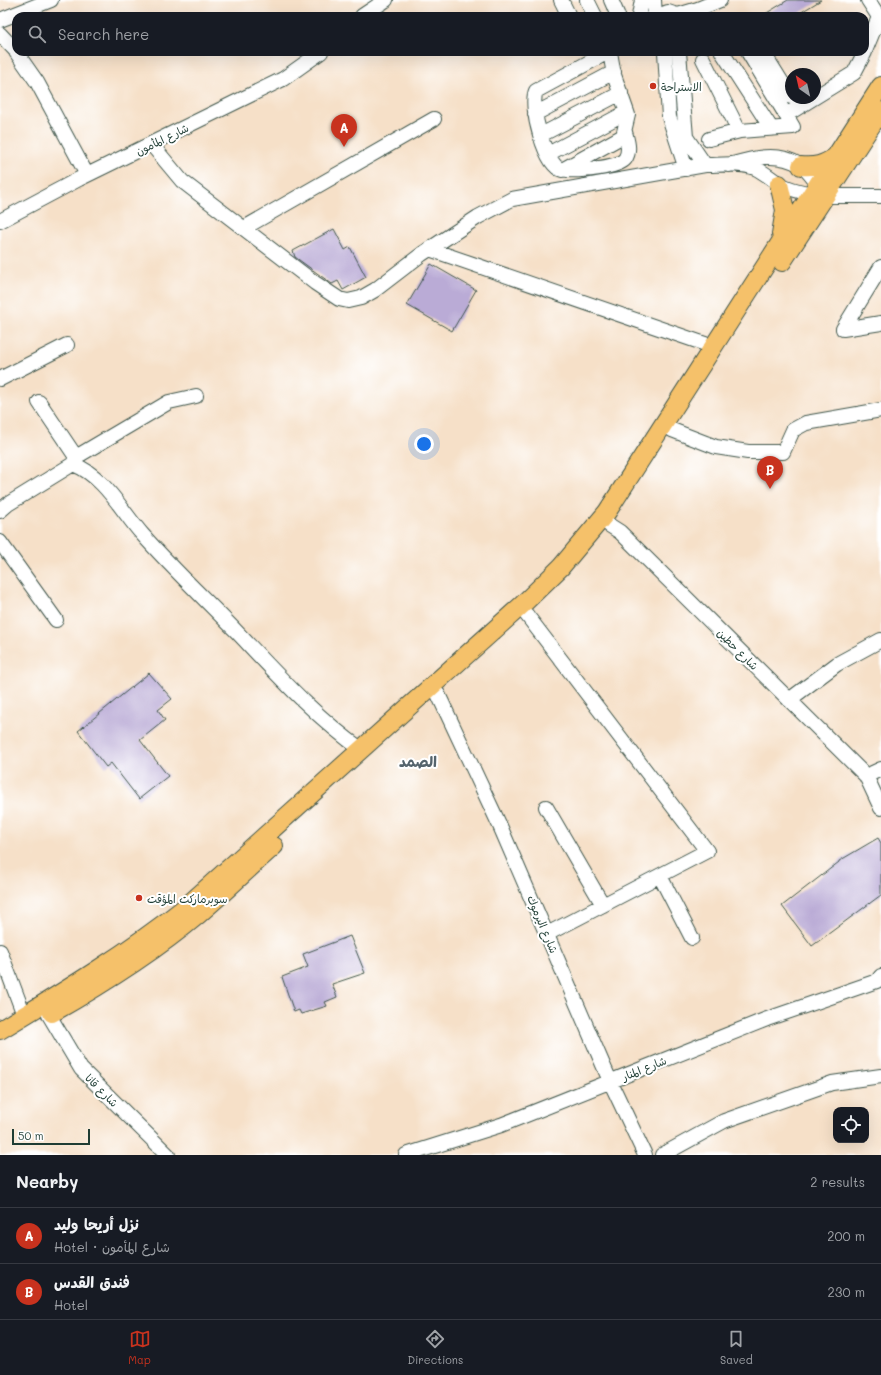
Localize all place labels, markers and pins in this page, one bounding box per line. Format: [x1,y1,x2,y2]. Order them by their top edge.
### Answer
place label: الاستراحة [661,79,702,94]
marker: الاستراحة [648,81,658,91]
pin: A [331,114,357,147]
pin: B [757,456,783,489]
place label: سوبرماركت المؤقت [147,891,228,907]
marker: سوبرماركت المؤقت [134,893,144,903]

